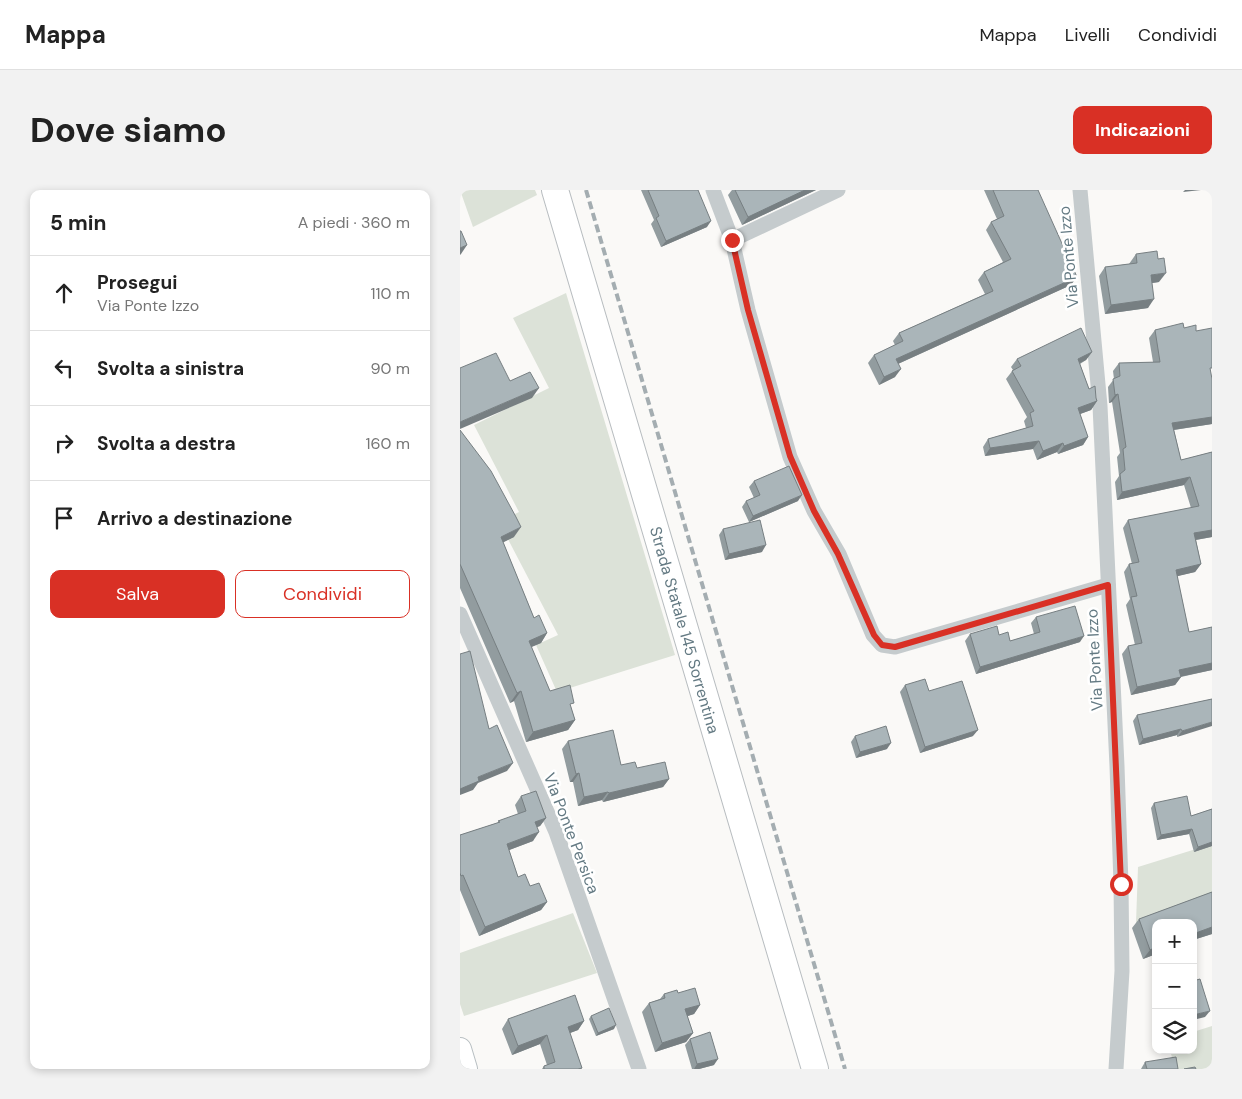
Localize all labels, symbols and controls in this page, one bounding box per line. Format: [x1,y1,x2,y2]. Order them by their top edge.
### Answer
text: Mappa [25,19,106,50]
text: Mappa [979,23,1037,47]
text: Livelli [1065,23,1110,47]
text: Condividi [1138,23,1217,47]
button: Indicazioni [1073,106,1212,154]
text: Dove siamo [30,107,227,153]
street label: Via Ponte Izzo [1054,205,1083,309]
text: 5 min [50,209,106,237]
text: A piedi · 360 m [298,212,410,233]
route end [721,229,744,252]
text: Prosegui [97,270,177,295]
icon: ahead [50,279,78,307]
text: 110 m [371,283,410,304]
text: Via Ponte Izzo [97,295,199,316]
icon: left [50,354,78,382]
text: Svolta a sinistra [97,356,244,381]
text: 90 m [370,358,410,379]
icon: right [50,429,78,457]
text: Svolta a destra [97,431,236,456]
text: 160 m [366,433,410,454]
icon: arrive [50,504,78,532]
text: Arrivo a destinazione [97,506,292,531]
street label: Strada Statale 145 Sorrentina [645,524,724,736]
button: Salva [50,570,225,618]
button: Condividi [235,570,410,618]
street label: Via Ponte Izzo [1081,608,1108,712]
street label: Via Ponte Persica [539,770,604,897]
route start [1110,873,1133,896]
map controls [1152,919,1197,1054]
button: + [1152,919,1197,964]
button: − [1152,964,1197,1009]
button: layers [1152,1009,1197,1054]

